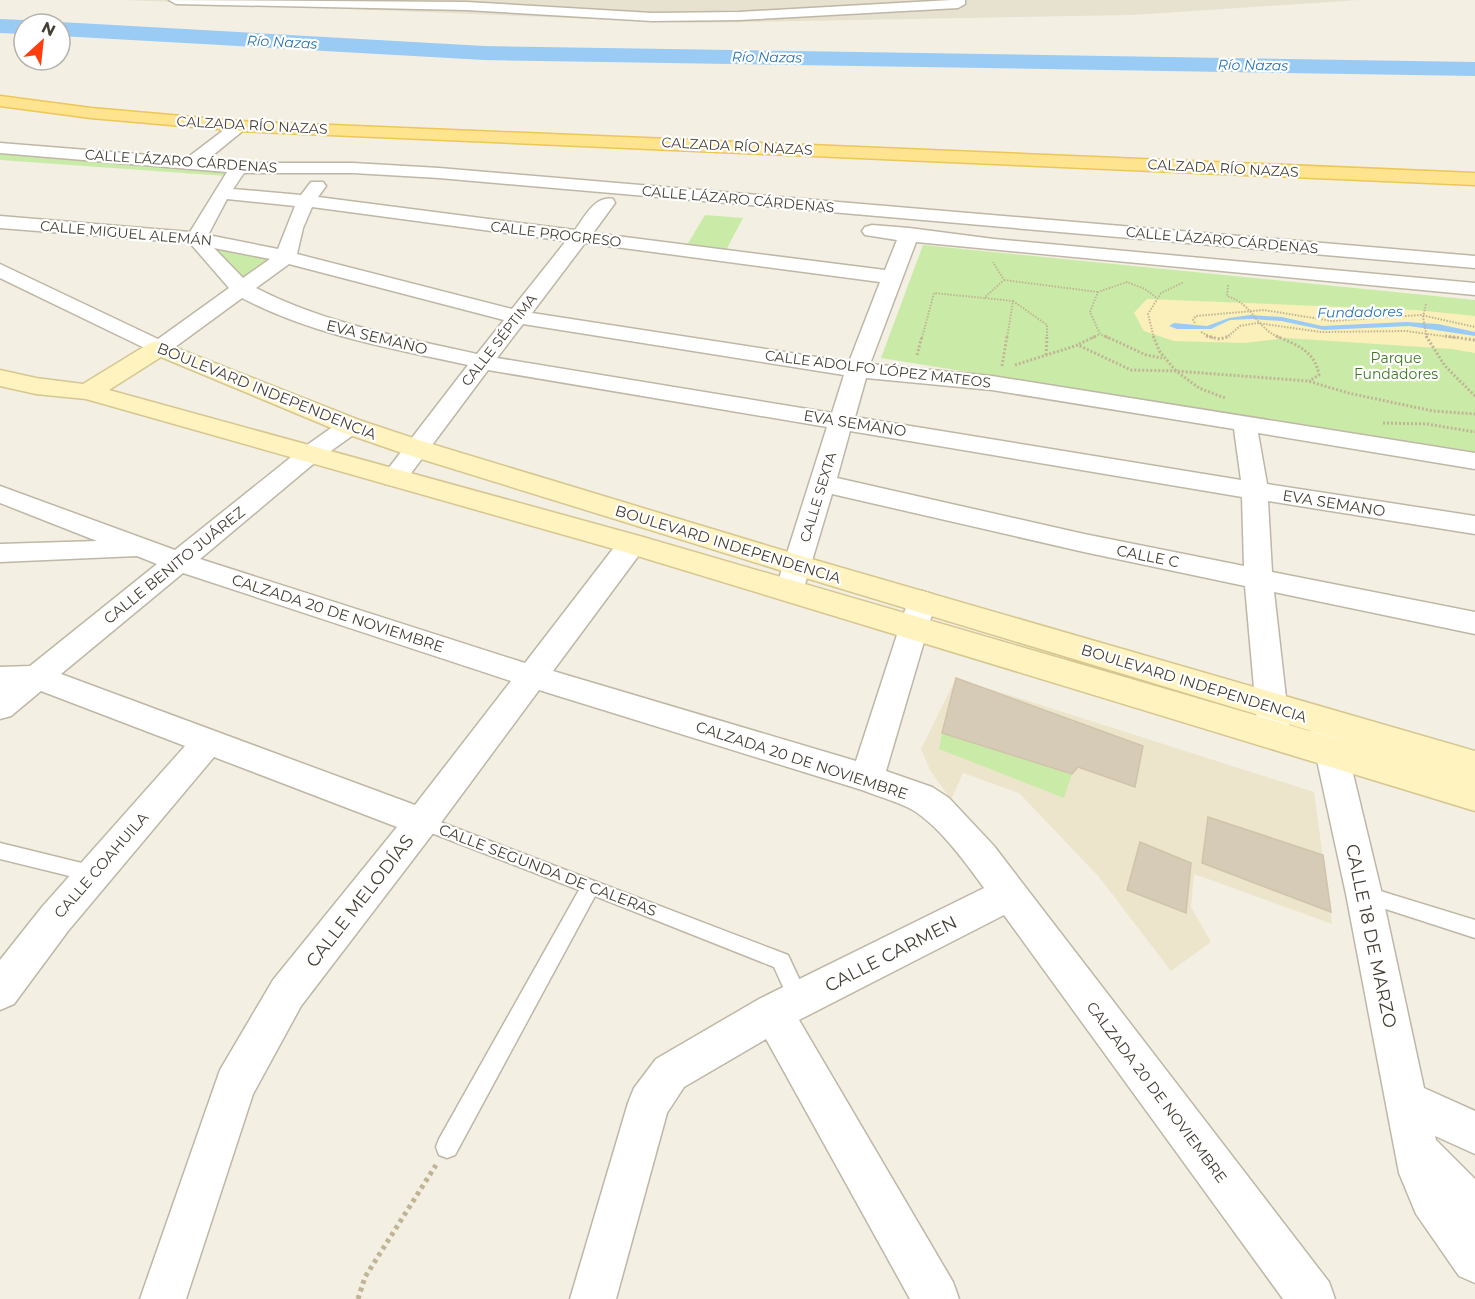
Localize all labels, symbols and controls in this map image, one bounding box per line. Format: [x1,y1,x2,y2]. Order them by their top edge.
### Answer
north arrow [12,12,72,72]
text: N [39,18,59,40]
water label: Río Nazas [246,31,318,53]
water label: Río Nazas [732,47,803,67]
water label: Río Nazas [1218,55,1289,75]
street label: CALZADA RÍO NAZAS [176,112,328,138]
street label: CALZADA RÍO NAZAS [661,133,813,159]
street label: CALLE LÁZARO CÁRDENAS [84,145,278,177]
street label: CALZADA RÍO NAZAS [1147,155,1299,181]
street label: CALLE LÁZARO CÁRDENAS [641,182,835,216]
street label: CALLE MIGUEL ALEMÁN [39,217,213,249]
street label: CALLE PROGRESO [490,217,623,251]
street label: CALLE LÁZARO CÁRDENAS [1125,223,1319,257]
street label: CALLE SÉPTIMA [457,289,541,390]
water label: Fundadores [1317,302,1403,322]
street label: EVA SEMANO [324,315,430,359]
street label: BOULEVARD INDEPENDENCIA [155,338,380,444]
street label: CALLE ADOLFO LÓPEZ MATEOS [764,346,992,392]
park label: Parque Fundadores [1354,349,1438,383]
street label: EVA SEMANO [802,406,908,440]
street label: CALLE SEXTA [796,449,841,544]
street label: EVA SEMANO [1281,486,1387,520]
street label: BOULEVARD INDEPENDENCIA [613,501,843,587]
street label: CALLE BENITO JUÁREZ [99,502,249,628]
street label: CALLE C [1115,541,1181,571]
street label: CALZADA 20 DE NOVIEMBRE [230,570,446,656]
street label: BOULEVARD INDEPENDENCIA [1079,640,1309,726]
street label: CALZADA 20 DE NOVIEMBRE [694,717,910,803]
street label: CALLE COAHUILA [50,808,152,922]
street label: CALLE SEGUNDA DE CALERAS [436,820,660,920]
street label: CALLE MELODÍAS [301,830,419,972]
street label: CALLE 18 DE MARZO [1341,842,1401,1030]
street label: CALLE CARMEN [821,911,961,997]
street label: CALZADA 20 DE NOVIEMBRE [1083,998,1231,1186]

